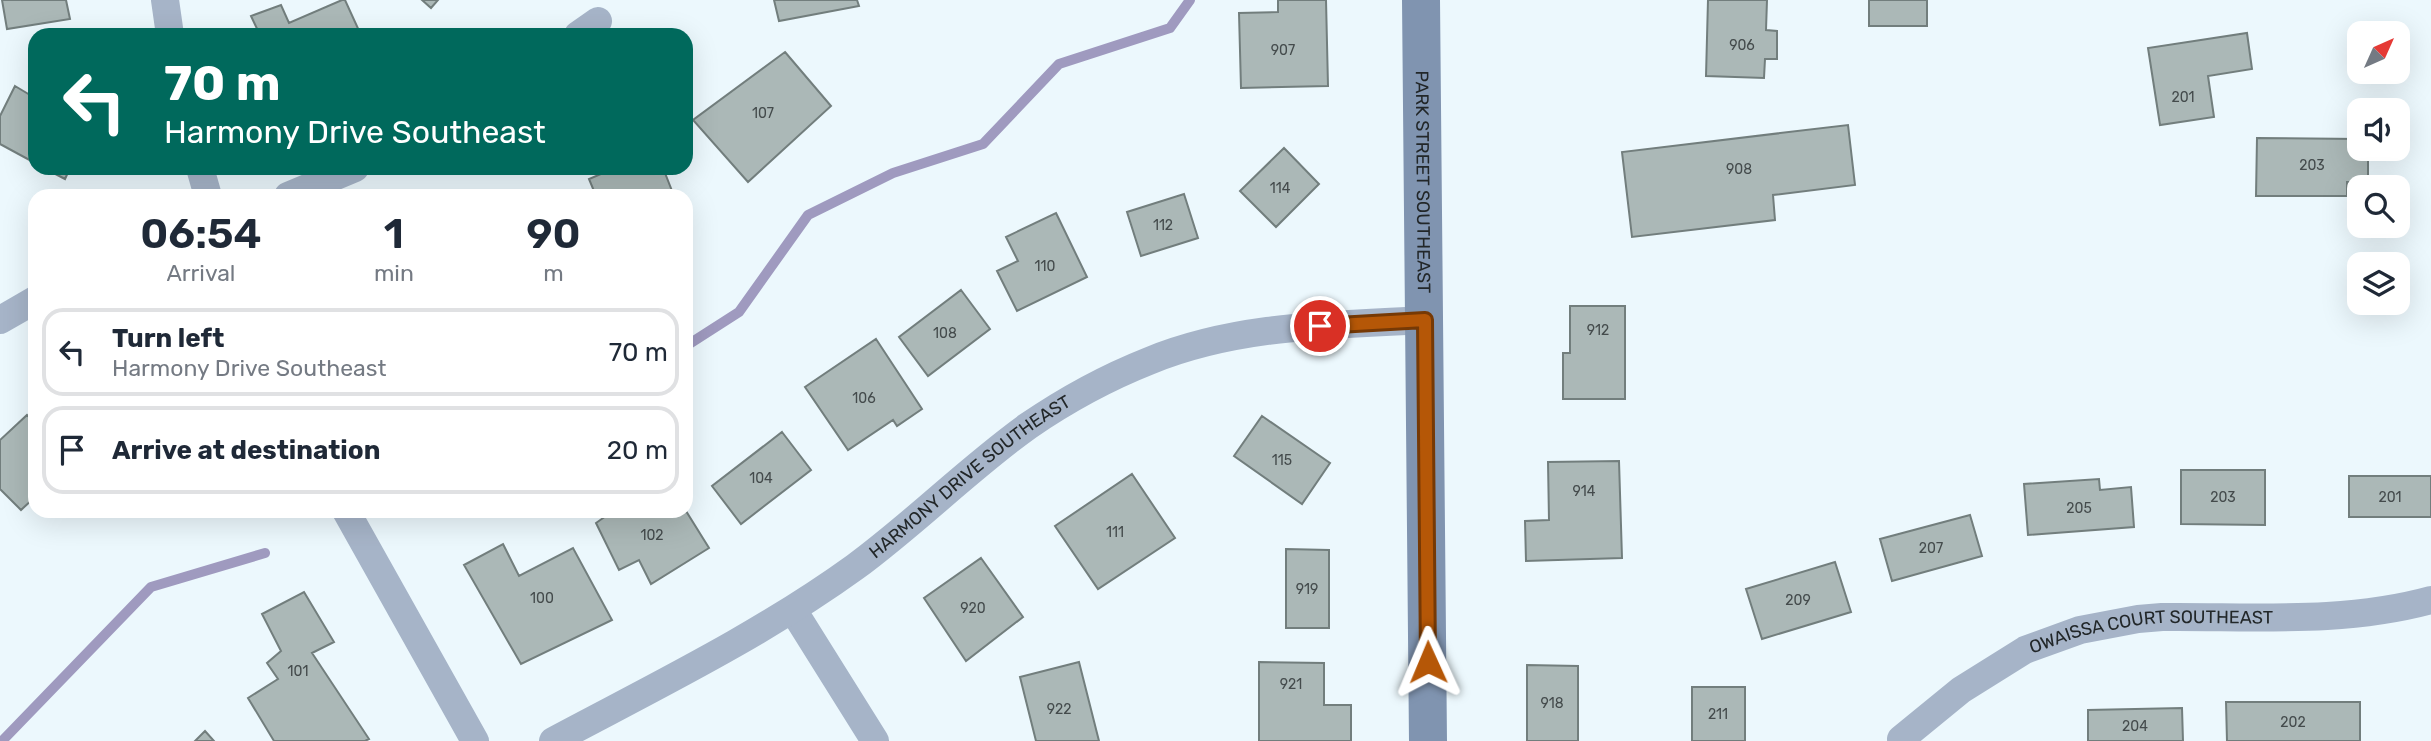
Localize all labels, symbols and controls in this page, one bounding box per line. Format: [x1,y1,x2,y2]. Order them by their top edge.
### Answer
north arrow [2347,21,2410,84]
map controls [2347,21,2410,315]
house number: 906 [1729,37,1755,54]
house number: 907 [1271,42,1295,59]
text: 70 m [164,54,281,112]
icon: left [49,56,140,147]
street label: PARK STREET SOUTHEAST [1411,70,1435,294]
house number: 201 [2171,89,2195,106]
button: sound [2347,98,2410,161]
house number: 107 [752,105,774,122]
text: Harmony Drive Southeast [164,113,546,151]
house number: 203 [2299,157,2325,174]
house number: 908 [1726,161,1752,178]
button: search [2347,175,2410,238]
house number: 114 [1270,180,1291,197]
text: 06:54 [140,209,262,259]
text: 1 [384,209,404,259]
text: 90 [526,209,581,259]
house number: 112 [1153,217,1173,234]
button: layers [2347,252,2410,315]
house number: 110 [1035,258,1056,275]
text: Arrival [166,259,235,287]
text: min [374,259,414,287]
text: m [543,259,564,287]
pin [1290,296,1350,356]
icon: arrive [1301,307,1339,345]
house number: 912 [1587,322,1609,339]
text: Turn left [112,323,224,354]
house number: 108 [933,325,957,342]
icon: left [53,333,91,371]
text: 70 m [609,337,668,368]
text: Harmony Drive Southeast [112,354,386,382]
house number: 106 [852,390,876,407]
street label: HARMONY DRIVE SOUTHEAST [865,391,1075,563]
icon: arrive [53,431,91,469]
text: Arrive at destination [112,435,380,466]
text: 20 m [607,435,668,466]
house number: 115 [1272,452,1292,469]
house number: 104 [749,470,773,487]
house number: 914 [1573,483,1596,500]
house number: 203 [2210,489,2236,506]
house number: 201 [2378,489,2402,506]
house number: 205 [2066,500,2092,517]
house number: 111 [1106,524,1124,541]
house number: 102 [640,527,664,544]
house number: 207 [1919,540,1943,557]
house number: 919 [1296,581,1318,598]
house number: 100 [530,590,554,607]
house number: 209 [1785,592,1811,609]
house number: 920 [960,600,986,617]
street label: OWAISSA COURT SOUTHEAST [2026,606,2273,659]
position arrow [1391,625,1465,699]
house number: 101 [288,663,308,680]
house number: 921 [1280,676,1302,693]
house number: 918 [1540,695,1564,712]
house number: 922 [1047,701,1071,718]
house number: 211 [1708,706,1728,723]
house number: 202 [2280,714,2306,731]
house number: 204 [2122,718,2148,735]

